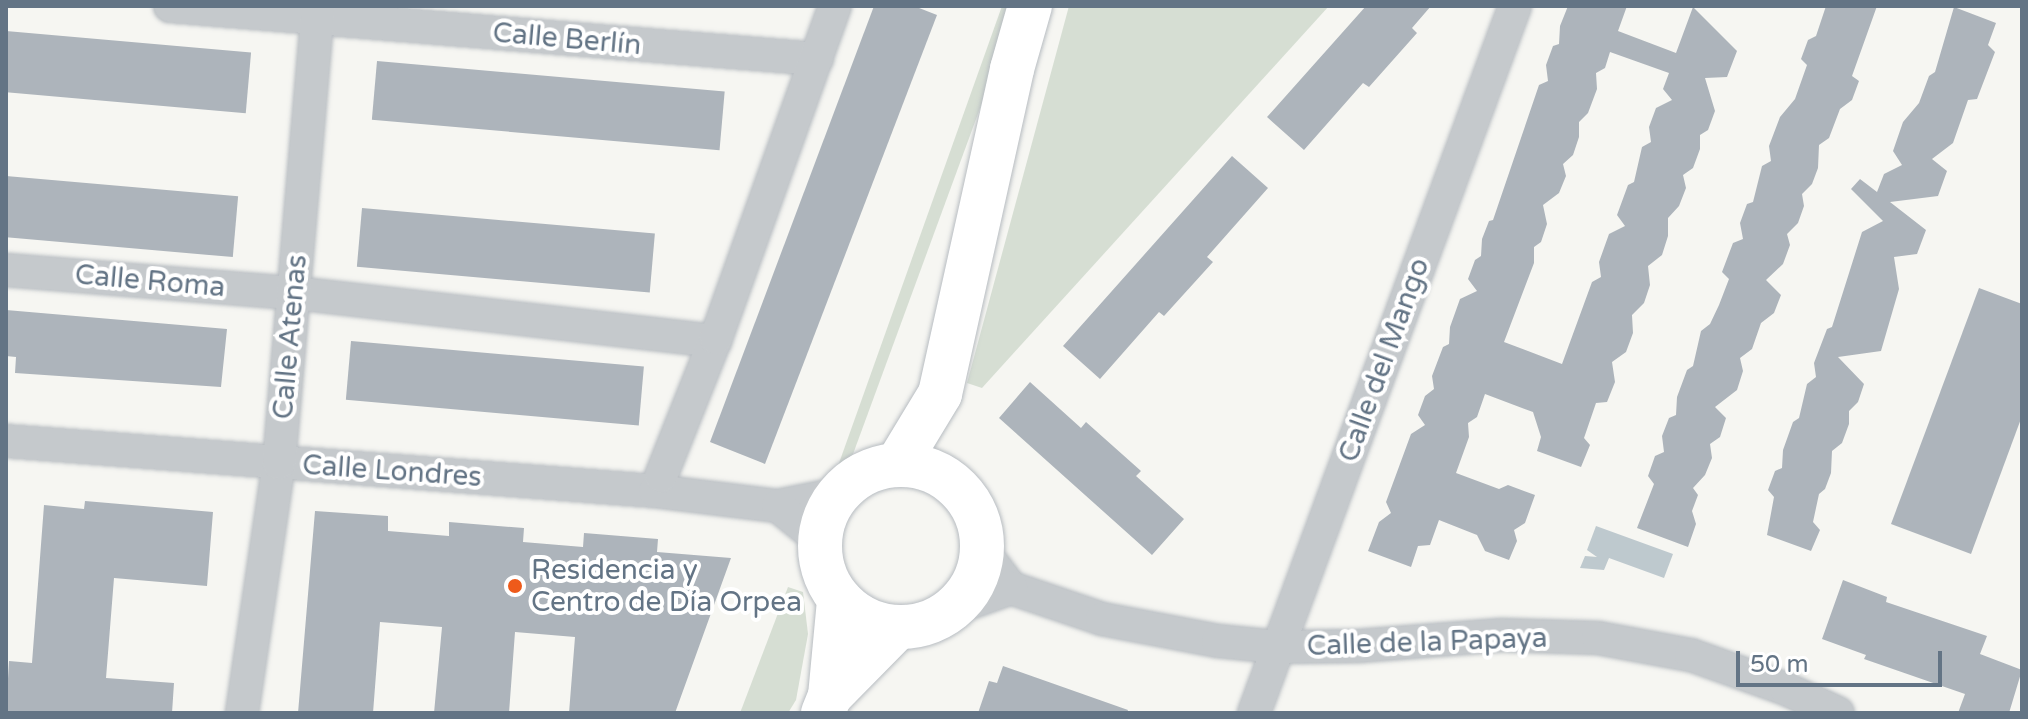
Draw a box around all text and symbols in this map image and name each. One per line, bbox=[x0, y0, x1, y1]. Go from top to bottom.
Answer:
street label: Calle Berlín bbox=[491, 16, 643, 62]
street label: Calle Atenas bbox=[266, 253, 314, 421]
street label: Calle del Mango bbox=[1332, 253, 1436, 467]
street label: Calle Roma bbox=[73, 258, 227, 304]
street label: Calle Londres bbox=[301, 448, 483, 494]
place label: Residencia y Centro de Día Orpea bbox=[531, 553, 802, 619]
marker: Residencia y Centro de Día Orpea bbox=[506, 577, 524, 595]
street label: Calle de la Papaya bbox=[1306, 621, 1548, 663]
scale bar bbox=[1740, 635, 1946, 685]
text: 50 m bbox=[1750, 650, 1808, 679]

